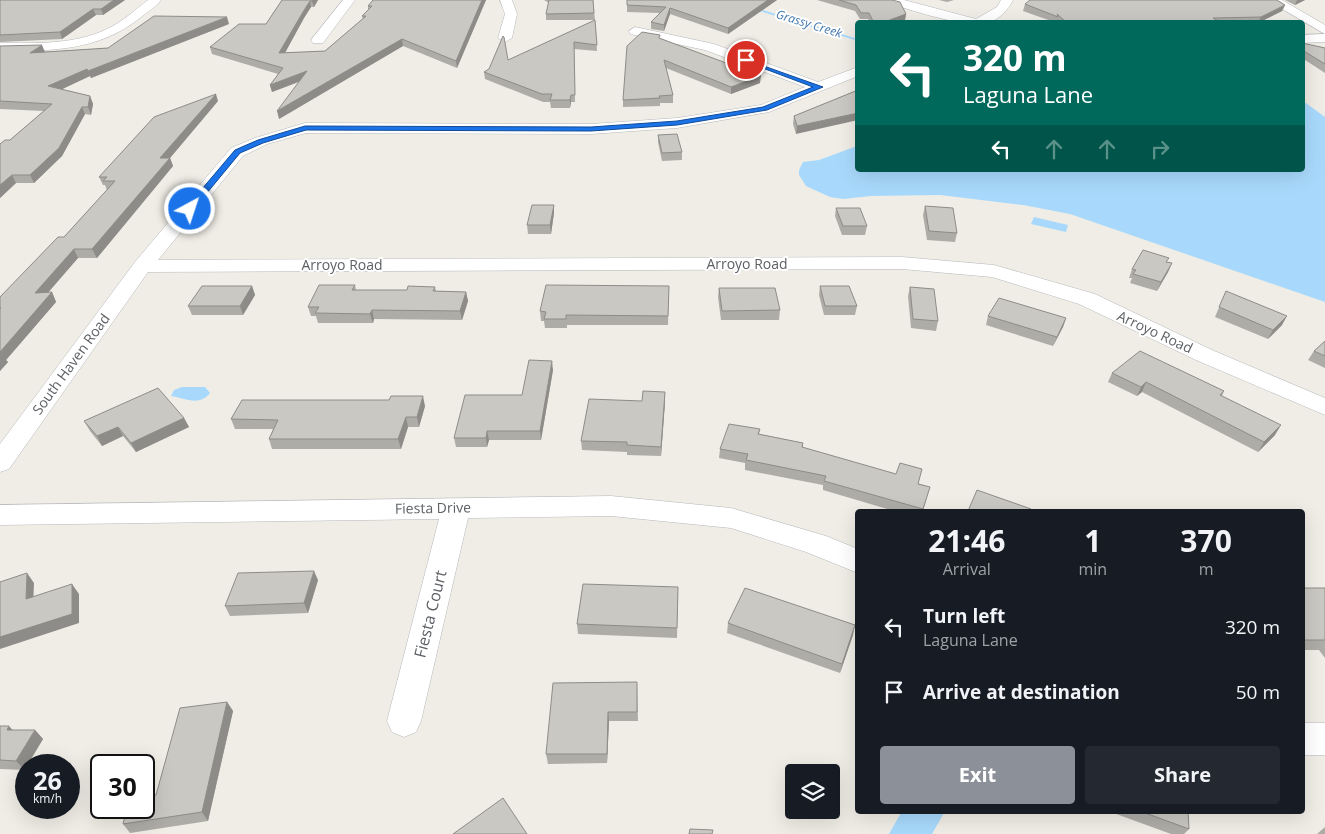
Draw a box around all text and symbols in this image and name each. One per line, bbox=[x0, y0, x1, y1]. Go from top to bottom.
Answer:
water label: Grassy Creek bbox=[774, 5, 845, 42]
text: 320 m bbox=[963, 34, 1067, 81]
pin bbox=[725, 39, 767, 81]
icon: left bbox=[880, 40, 945, 105]
icon: arrive bbox=[732, 46, 760, 74]
text: Laguna Lane bbox=[963, 79, 1093, 109]
icon: left bbox=[987, 135, 1015, 163]
icon: ahead bbox=[1040, 135, 1068, 163]
icon: ahead bbox=[1093, 135, 1121, 163]
icon: right bbox=[1146, 135, 1174, 163]
position arrow bbox=[163, 182, 215, 234]
street label: Arroyo Road bbox=[706, 254, 788, 273]
street label: Arroyo Road bbox=[301, 255, 383, 274]
street label: Arroyo Road bbox=[1114, 306, 1196, 357]
street label: South Haven Road bbox=[28, 309, 114, 418]
street label: Fiesta Drive bbox=[395, 497, 471, 518]
text: 21:46 bbox=[928, 520, 1005, 561]
text: 1 bbox=[1084, 520, 1101, 561]
text: 370 bbox=[1180, 520, 1232, 561]
text: Arrival bbox=[943, 558, 991, 580]
text: min bbox=[1079, 558, 1107, 580]
text: m bbox=[1199, 558, 1214, 580]
street label: Fiesta Court bbox=[409, 568, 452, 660]
text: Turn left bbox=[923, 603, 1005, 629]
icon: left bbox=[880, 613, 908, 641]
text: 320 m bbox=[1225, 614, 1280, 640]
text: Laguna Lane bbox=[923, 629, 1018, 651]
icon: arrive bbox=[880, 678, 908, 706]
text: Arrive at destination bbox=[923, 679, 1120, 705]
text: 50 m bbox=[1236, 679, 1280, 705]
button: Exit bbox=[880, 746, 1075, 804]
button: Share bbox=[1085, 746, 1280, 804]
speed limit sign: 30 bbox=[90, 754, 155, 819]
text: 26 bbox=[33, 763, 62, 797]
map controls bbox=[785, 764, 840, 819]
button: layers bbox=[785, 764, 840, 819]
text: km/h bbox=[33, 790, 62, 807]

